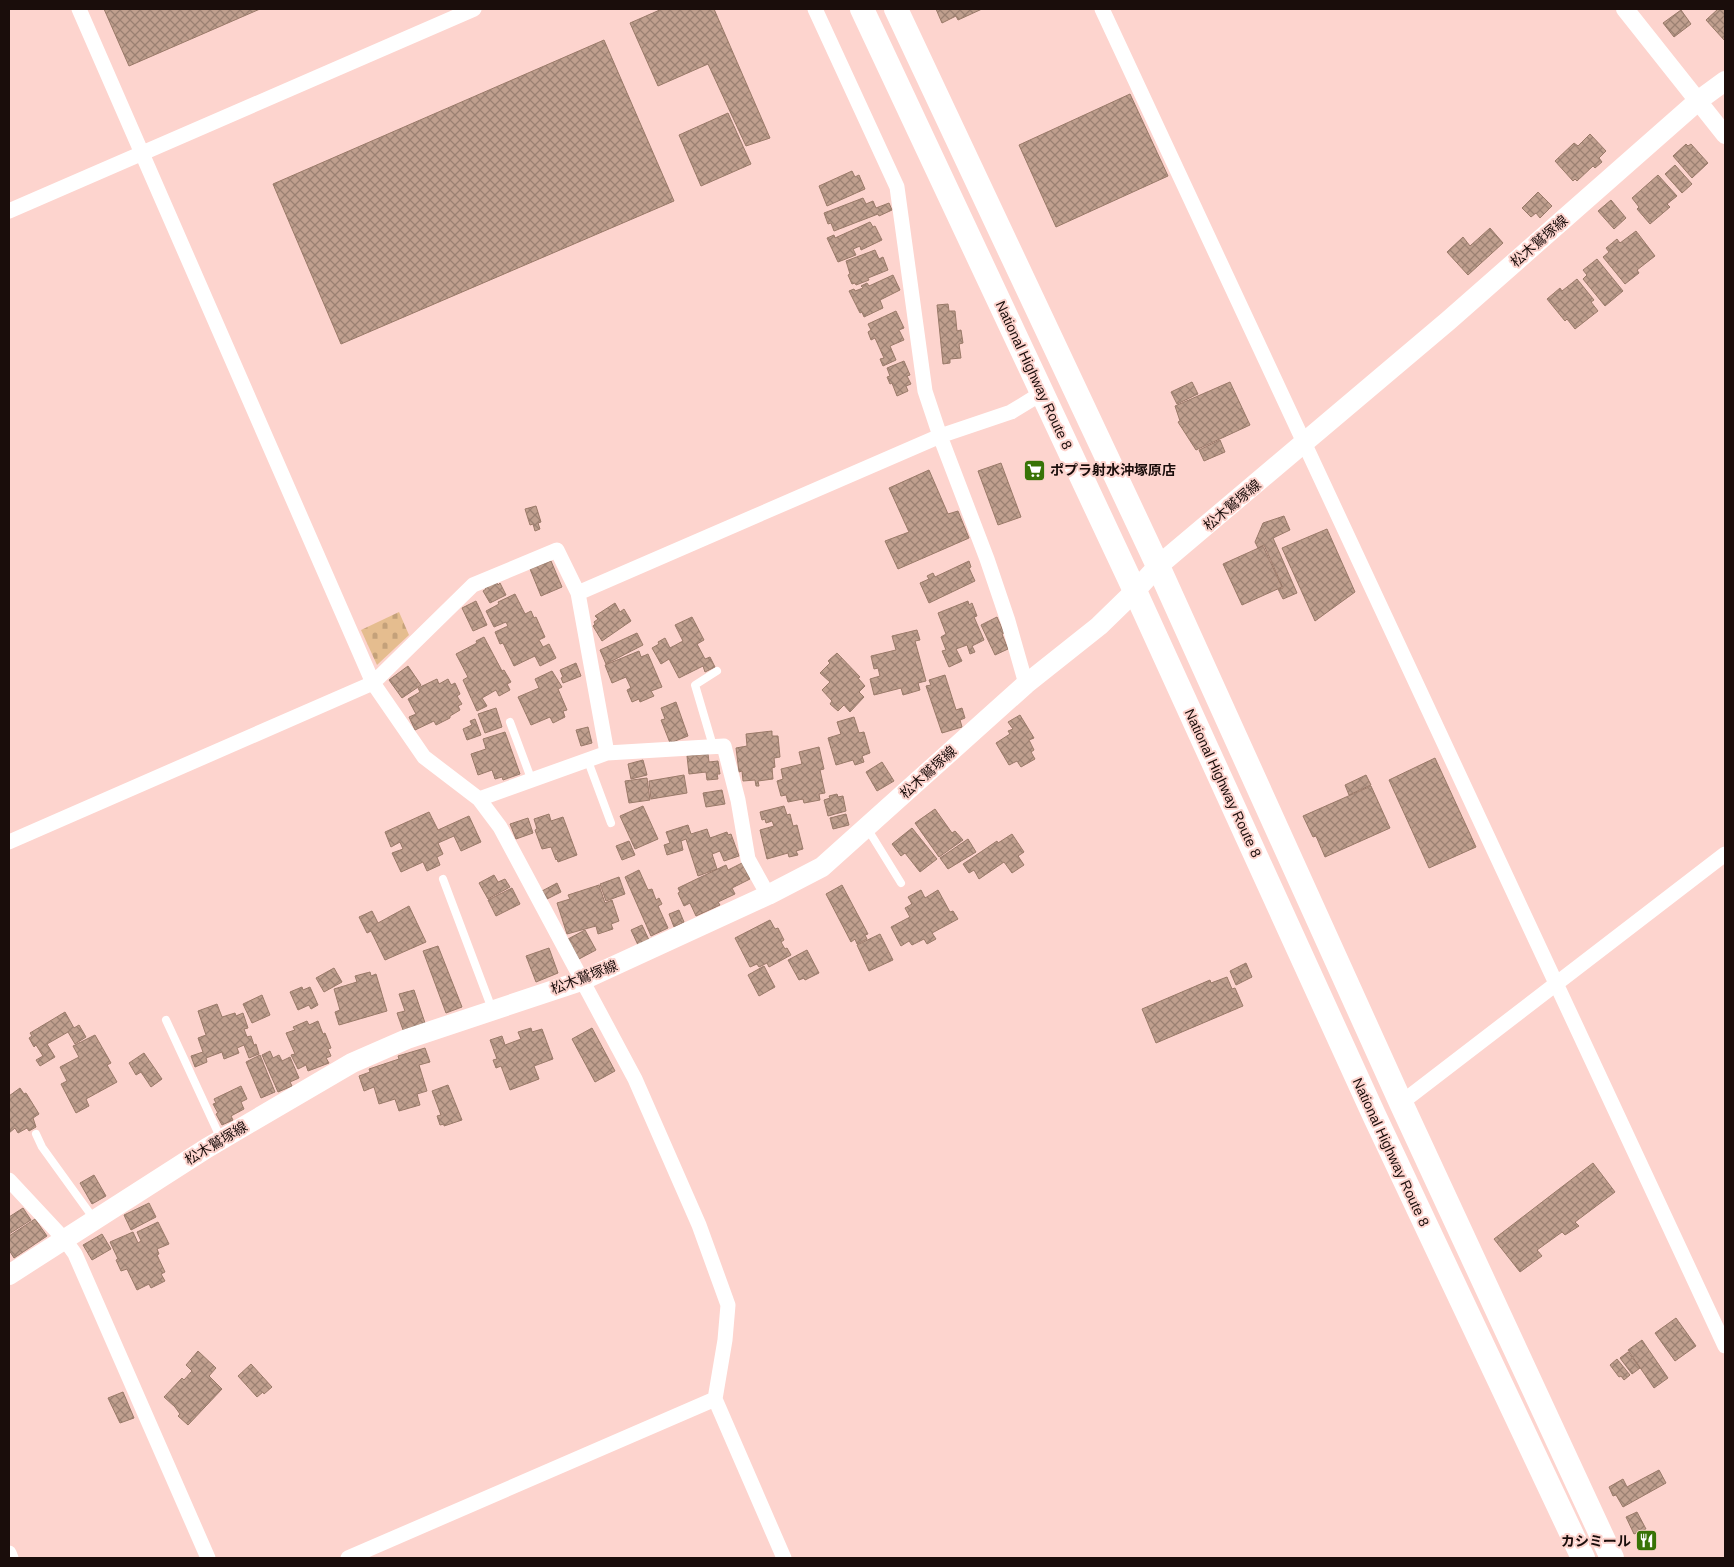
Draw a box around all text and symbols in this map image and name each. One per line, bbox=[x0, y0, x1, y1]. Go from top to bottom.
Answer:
street label: 松木鷲塚線 bbox=[1507, 212, 1571, 270]
street label: National Highway Route 8 bbox=[993, 298, 1076, 452]
supermarket icon: ポプラ射水沖塚原店 bbox=[1022, 458, 1046, 482]
place label: ポプラ射水沖塚原店 bbox=[1050, 462, 1176, 478]
street label: 松木鷲塚線 bbox=[1200, 476, 1264, 534]
street label: National Highway Route 8 bbox=[1182, 706, 1265, 860]
street label: 松木鷲塚線 bbox=[897, 743, 959, 801]
street label: 松木鷲塚線 bbox=[548, 957, 620, 997]
street label: National Highway Route 8 bbox=[1350, 1075, 1433, 1229]
street label: 松木鷲塚線 bbox=[182, 1118, 250, 1168]
restaurant icon: カシミール bbox=[1635, 1529, 1659, 1553]
place label: カシミール bbox=[1561, 1533, 1631, 1549]

